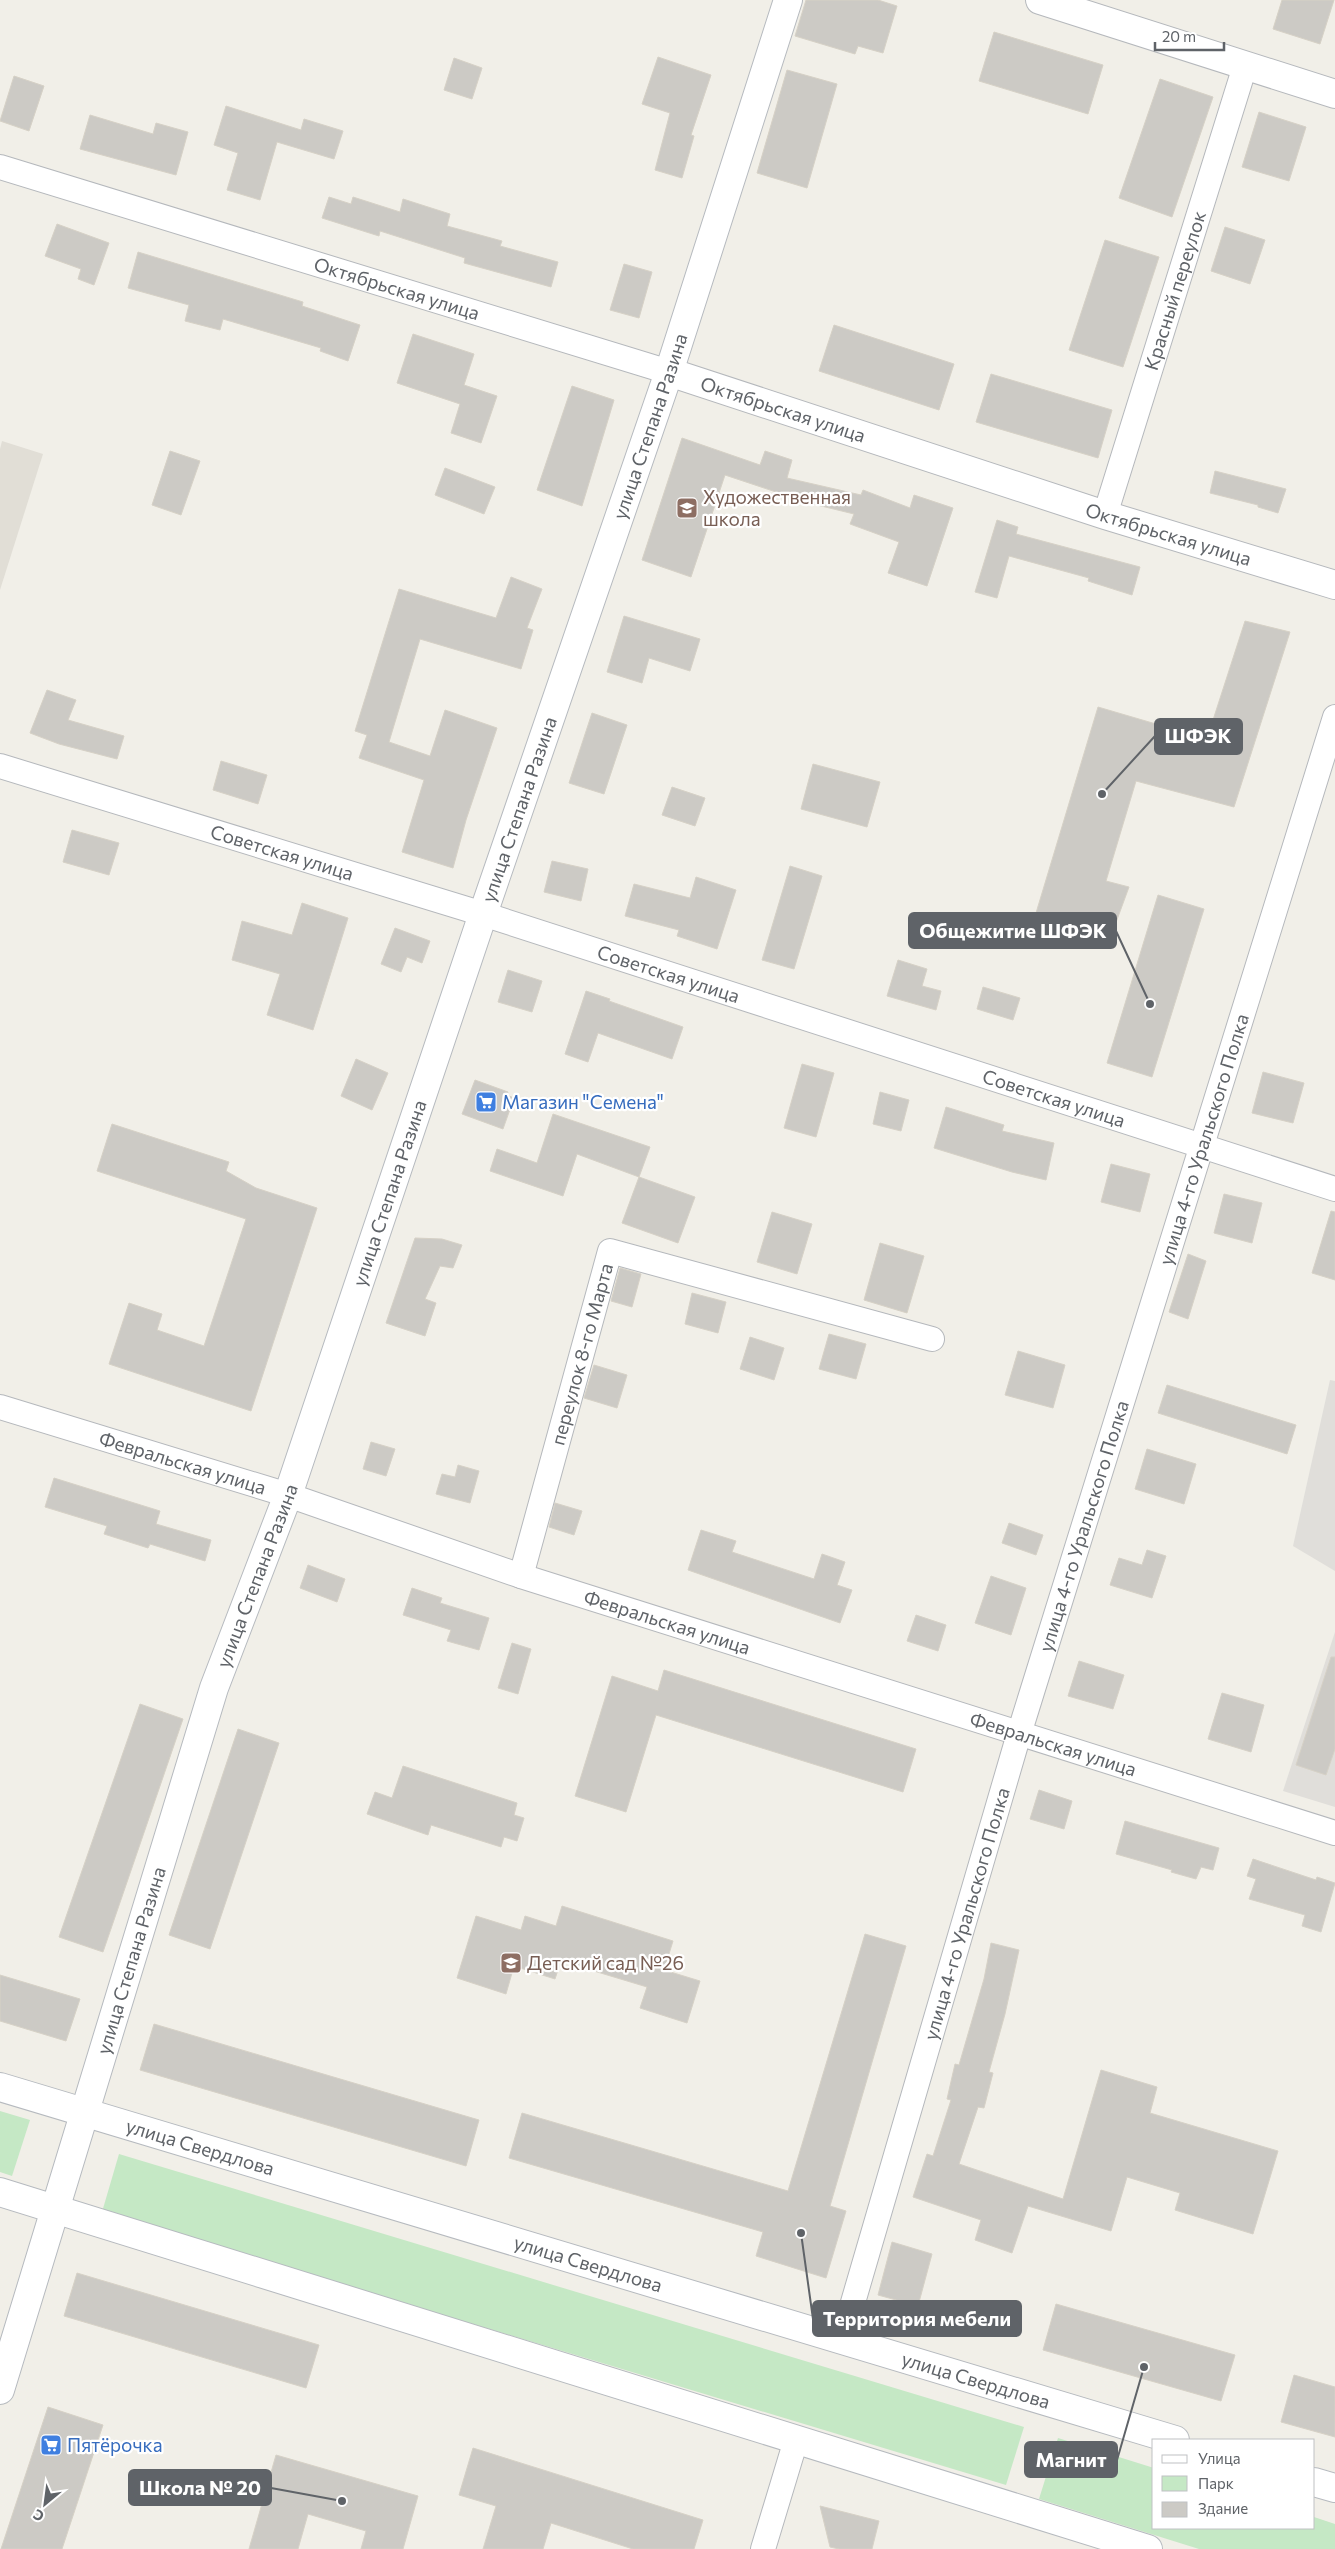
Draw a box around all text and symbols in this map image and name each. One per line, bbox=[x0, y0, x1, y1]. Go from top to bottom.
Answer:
scale bar bbox=[1155, 20, 1224, 52]
text: 20 m bbox=[1162, 27, 1196, 45]
street label: Красный переулок bbox=[1139, 208, 1210, 373]
street label: Октябрьская улица bbox=[311, 252, 483, 324]
street label: улица Степана Разина bbox=[607, 330, 692, 522]
street label: Октябрьская улица bbox=[698, 371, 869, 447]
place label: Художественная школа bbox=[703, 485, 851, 530]
school or university icon: Художественная школа bbox=[675, 496, 699, 520]
street label: Октябрьская улица bbox=[1083, 497, 1254, 570]
street label: улица Степана Разина bbox=[476, 713, 561, 905]
callout: ШФЭК bbox=[1155, 719, 1242, 754]
text: ШФЭК bbox=[1165, 723, 1231, 747]
street label: Советская улица bbox=[208, 819, 357, 885]
callout: Общежитие ШФЭК bbox=[909, 913, 1116, 948]
text: Общежитие ШФЭК bbox=[919, 918, 1107, 942]
street label: Советская улица bbox=[594, 940, 743, 1007]
street label: улица 4-го Уральского Полка bbox=[1153, 1011, 1253, 1268]
street label: Советская улица bbox=[980, 1064, 1128, 1132]
supermarket icon: Магазин "Семена" bbox=[474, 1090, 498, 1114]
place label: Магазин "Семена" bbox=[502, 1090, 664, 1113]
street label: улица Степана Разина bbox=[347, 1097, 431, 1289]
street label: переулок 8-го Марта bbox=[545, 1261, 617, 1448]
street label: улица 4-го Уральского Полка bbox=[1033, 1398, 1133, 1654]
street label: Февральская улица bbox=[97, 1426, 269, 1499]
street label: улица Степана Разина bbox=[211, 1481, 302, 1671]
street label: Февральская улица bbox=[581, 1585, 753, 1659]
street label: Февральская улица bbox=[967, 1707, 1139, 1781]
street label: улица 4-го Уральского Полка bbox=[918, 1785, 1014, 2043]
street label: улица Степана Разина bbox=[91, 1864, 170, 2057]
school or university icon: Детский сад №26 bbox=[499, 1951, 523, 1975]
place label: Детский сад №26 bbox=[527, 1951, 684, 1974]
street label: улица Свердлова bbox=[123, 2114, 277, 2180]
street label: улица Свердлова bbox=[511, 2230, 665, 2296]
callout: Территория мебели bbox=[813, 2301, 1021, 2336]
text: Территория мебели bbox=[823, 2306, 1011, 2330]
street label: улица Свердлова bbox=[899, 2347, 1053, 2413]
supermarket icon: Пятёрочка bbox=[39, 2433, 63, 2457]
place label: Пятёрочка bbox=[67, 2433, 163, 2456]
legend bbox=[1152, 2439, 1315, 2529]
callout: Магнит bbox=[1025, 2442, 1117, 2477]
text: Магнит bbox=[1035, 2447, 1107, 2471]
text: Улица bbox=[1198, 2449, 1240, 2467]
callout: Школа № 20 bbox=[129, 2470, 271, 2505]
text: Парк bbox=[1198, 2474, 1234, 2492]
text: Школа № 20 bbox=[139, 2475, 261, 2499]
north arrow bbox=[20, 2479, 70, 2529]
text: Здание bbox=[1198, 2499, 1248, 2517]
text: С bbox=[30, 2506, 47, 2526]

